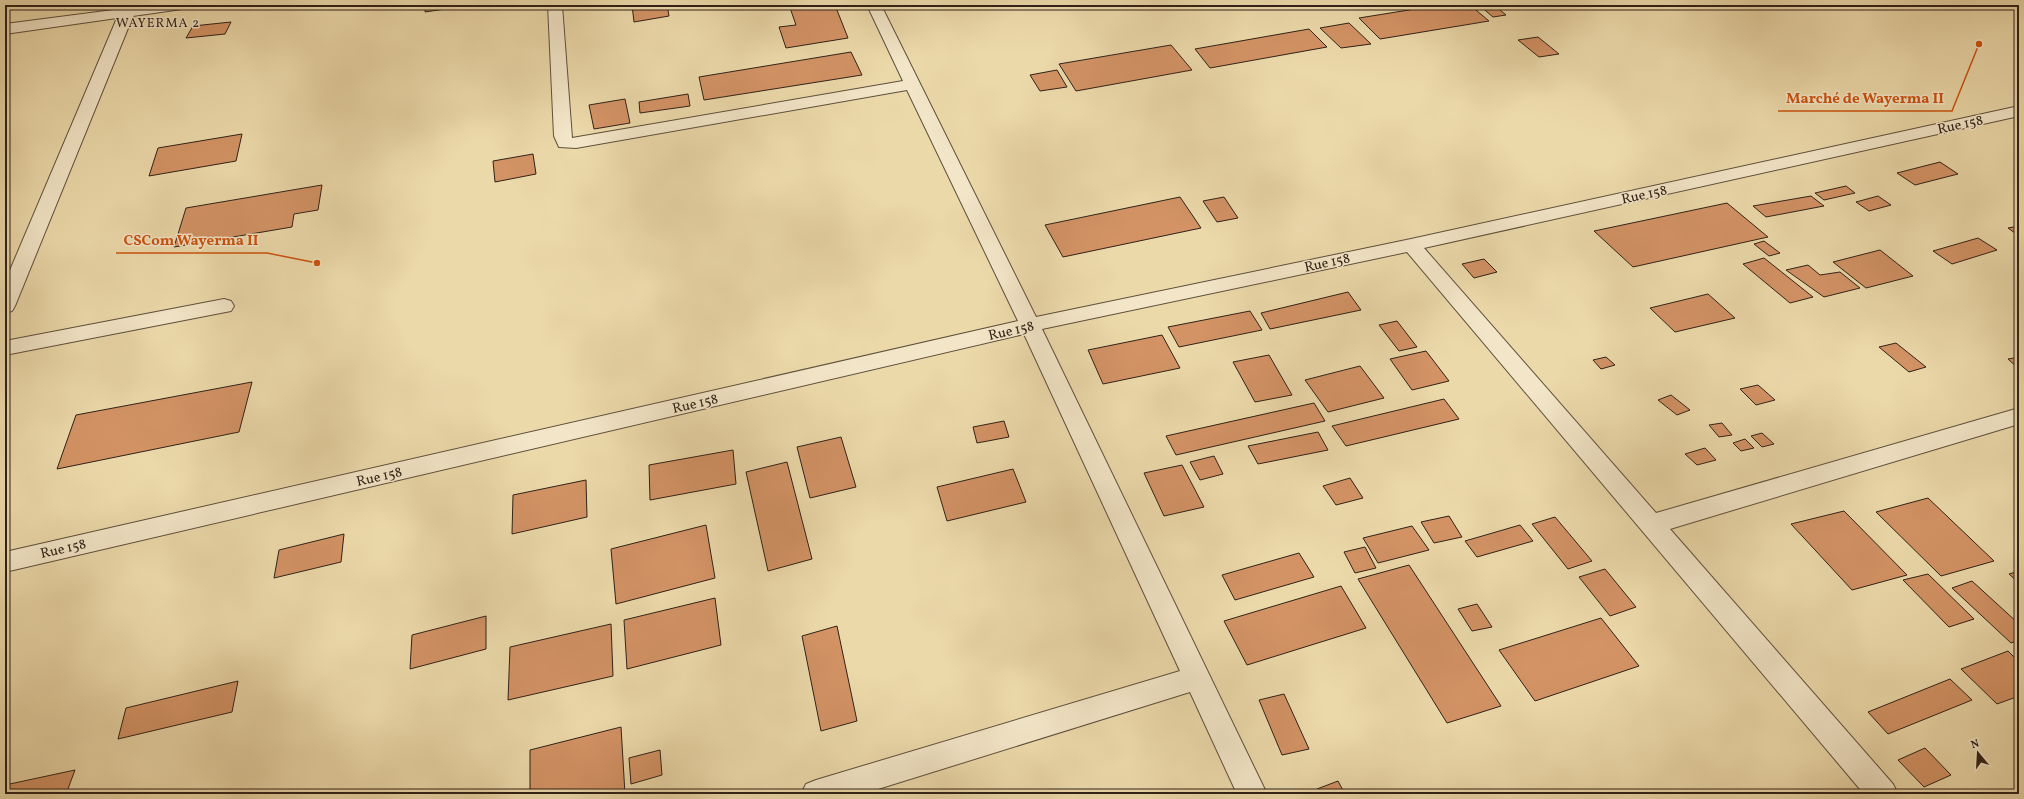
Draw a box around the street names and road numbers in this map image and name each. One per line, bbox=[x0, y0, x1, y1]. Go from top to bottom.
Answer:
street label: Rue 158 bbox=[1936, 111, 1985, 140]
street label: Rue 158 bbox=[1620, 181, 1669, 210]
street label: Rue 158 bbox=[1303, 249, 1352, 278]
street label: Rue 158 bbox=[987, 317, 1036, 346]
street label: Rue 158 bbox=[671, 390, 720, 419]
street label: Rue 158 bbox=[355, 463, 404, 492]
street label: Rue 158 bbox=[39, 535, 88, 564]

